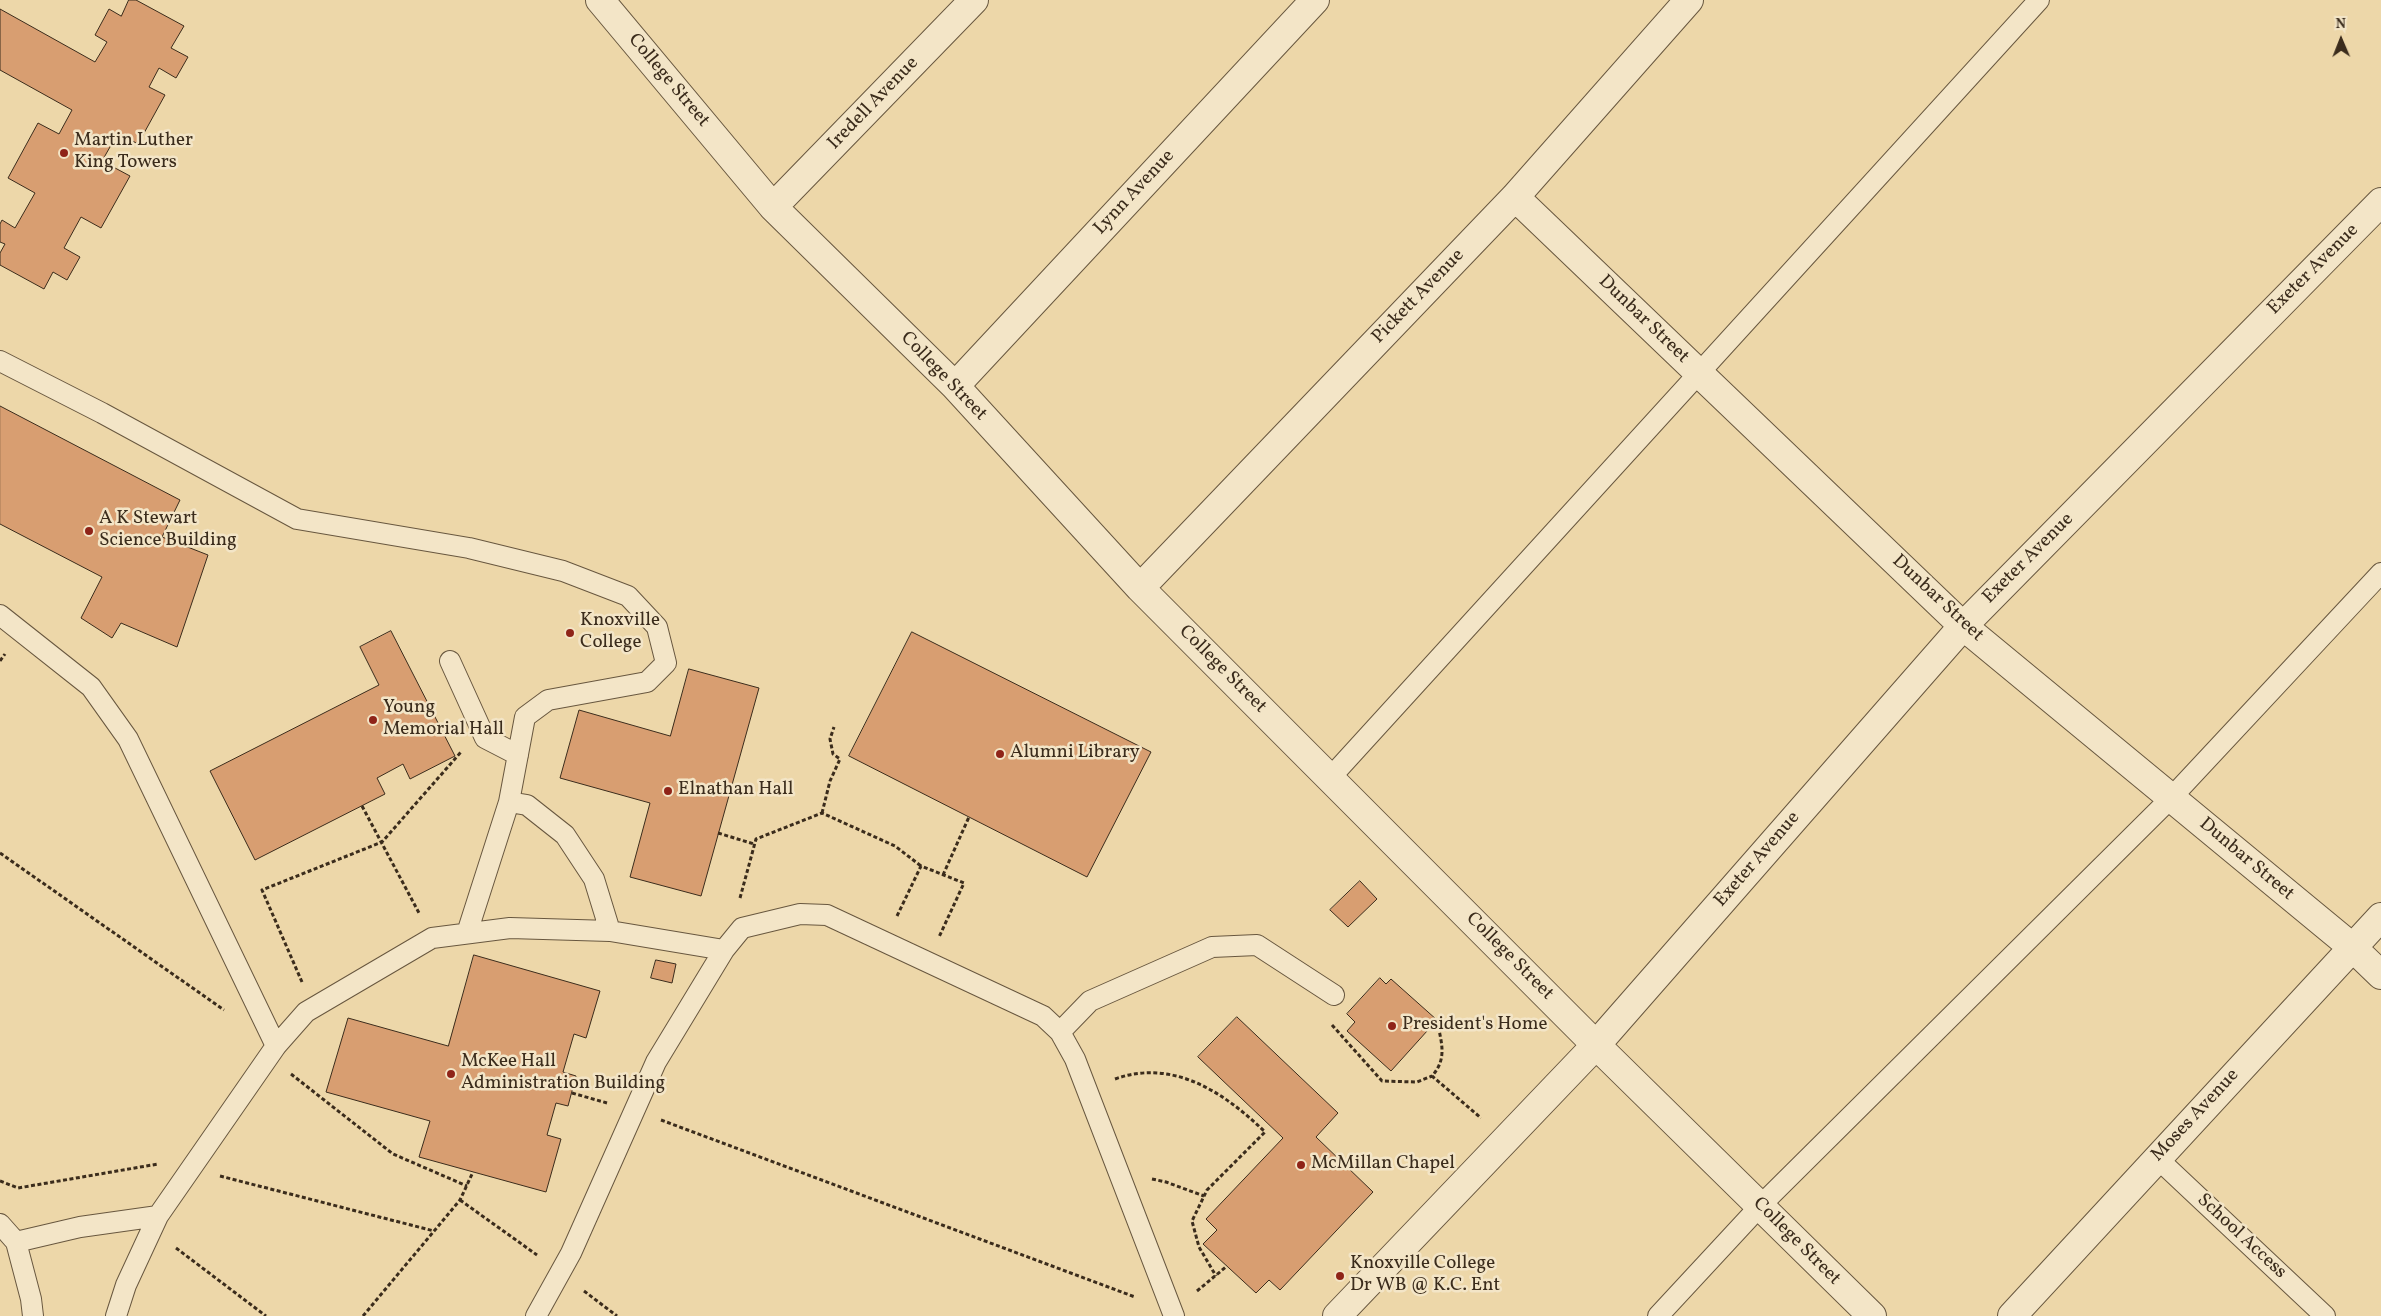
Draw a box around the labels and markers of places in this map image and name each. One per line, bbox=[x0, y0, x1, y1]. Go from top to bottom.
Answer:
place label: Martin Luther King Towers bbox=[74, 131, 193, 175]
marker: Martin Luther King Towers bbox=[58, 147, 70, 159]
place label: A K Stewart Science Building bbox=[99, 509, 237, 553]
marker: A K Stewart Science Building bbox=[83, 525, 95, 537]
place label: Knoxville College bbox=[580, 611, 660, 655]
marker: Knoxville College bbox=[564, 627, 576, 639]
place label: Young Memorial Hall bbox=[383, 698, 504, 742]
marker: Young Memorial Hall bbox=[367, 714, 379, 726]
place label: Alumni Library bbox=[1010, 743, 1140, 765]
marker: Alumni Library bbox=[994, 748, 1006, 760]
place label: Elnathan Hall bbox=[678, 780, 793, 802]
marker: Elnathan Hall bbox=[662, 785, 674, 797]
place label: President's Home bbox=[1402, 1015, 1548, 1037]
marker: President's Home bbox=[1386, 1020, 1398, 1032]
place label: McKee Hall Administration Building bbox=[461, 1052, 665, 1096]
marker: McKee Hall Administration Building bbox=[445, 1068, 457, 1080]
place label: McMillan Chapel bbox=[1311, 1154, 1455, 1176]
marker: McMillan Chapel bbox=[1295, 1159, 1307, 1171]
place label: Knoxville College Dr WB @ K.C. Ent bbox=[1350, 1254, 1500, 1298]
marker: Knoxville College Dr WB @ K.C. Ent bbox=[1334, 1270, 1346, 1282]

